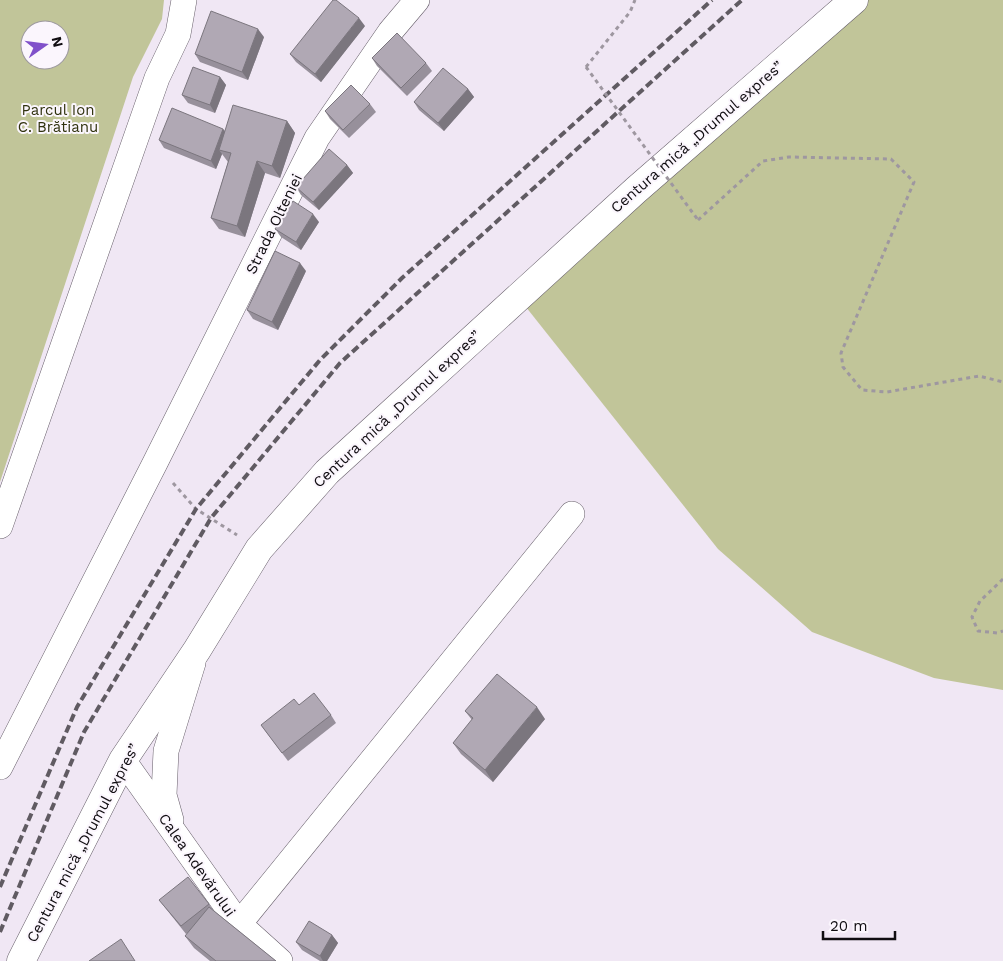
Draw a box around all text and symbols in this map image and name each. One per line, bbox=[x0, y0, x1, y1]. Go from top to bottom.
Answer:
north arrow bbox=[20, 20, 70, 70]
text: N bbox=[49, 35, 67, 49]
street label: Centura mică „Drumul expres” bbox=[607, 57, 787, 217]
park label: Parcul Ion C. Brătianu bbox=[18, 101, 98, 136]
street label: Strada Olteniei bbox=[242, 171, 306, 277]
street label: Centura mică „Drumul expres” bbox=[309, 327, 485, 491]
street label: Centura mică „Drumul expres” bbox=[23, 740, 143, 946]
street label: Calea Adevărului bbox=[155, 810, 239, 920]
scale bar bbox=[823, 908, 896, 940]
text: 20 m bbox=[830, 917, 868, 935]

